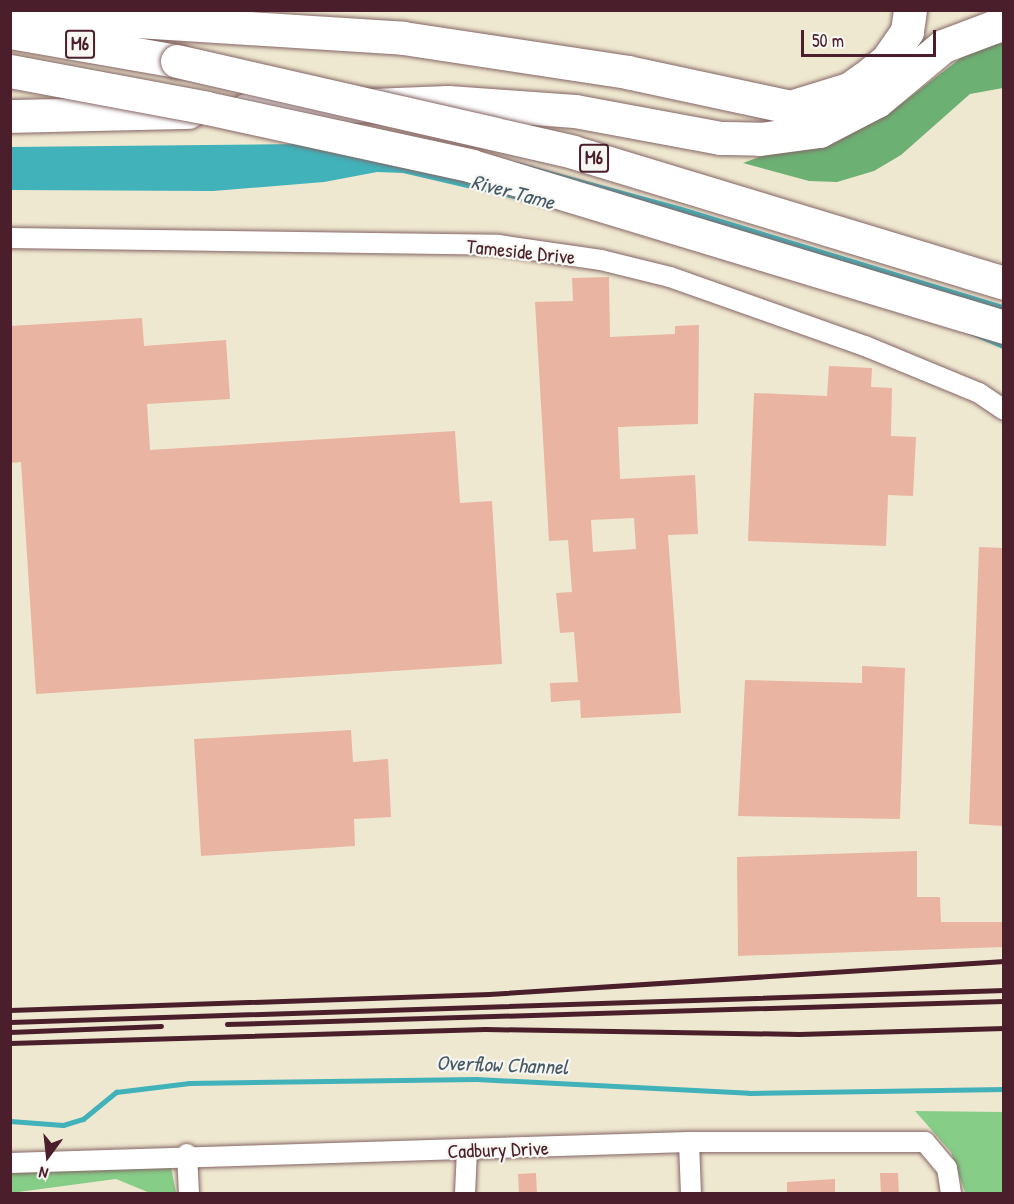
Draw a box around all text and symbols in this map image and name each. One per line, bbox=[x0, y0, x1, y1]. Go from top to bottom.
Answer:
scale bar bbox=[804, 18, 939, 56]
text: 50 m bbox=[812, 28, 844, 53]
road number: M6 bbox=[65, 29, 95, 59]
road number: M6 bbox=[579, 143, 609, 173]
water label: River Tame bbox=[469, 169, 557, 215]
street label: Tameside Drive bbox=[466, 233, 576, 269]
water label: Overflow Channel bbox=[436, 1050, 568, 1080]
north arrow bbox=[18, 1126, 78, 1186]
street label: Cadbury Drive bbox=[447, 1135, 549, 1163]
text: N bbox=[36, 1162, 50, 1185]

